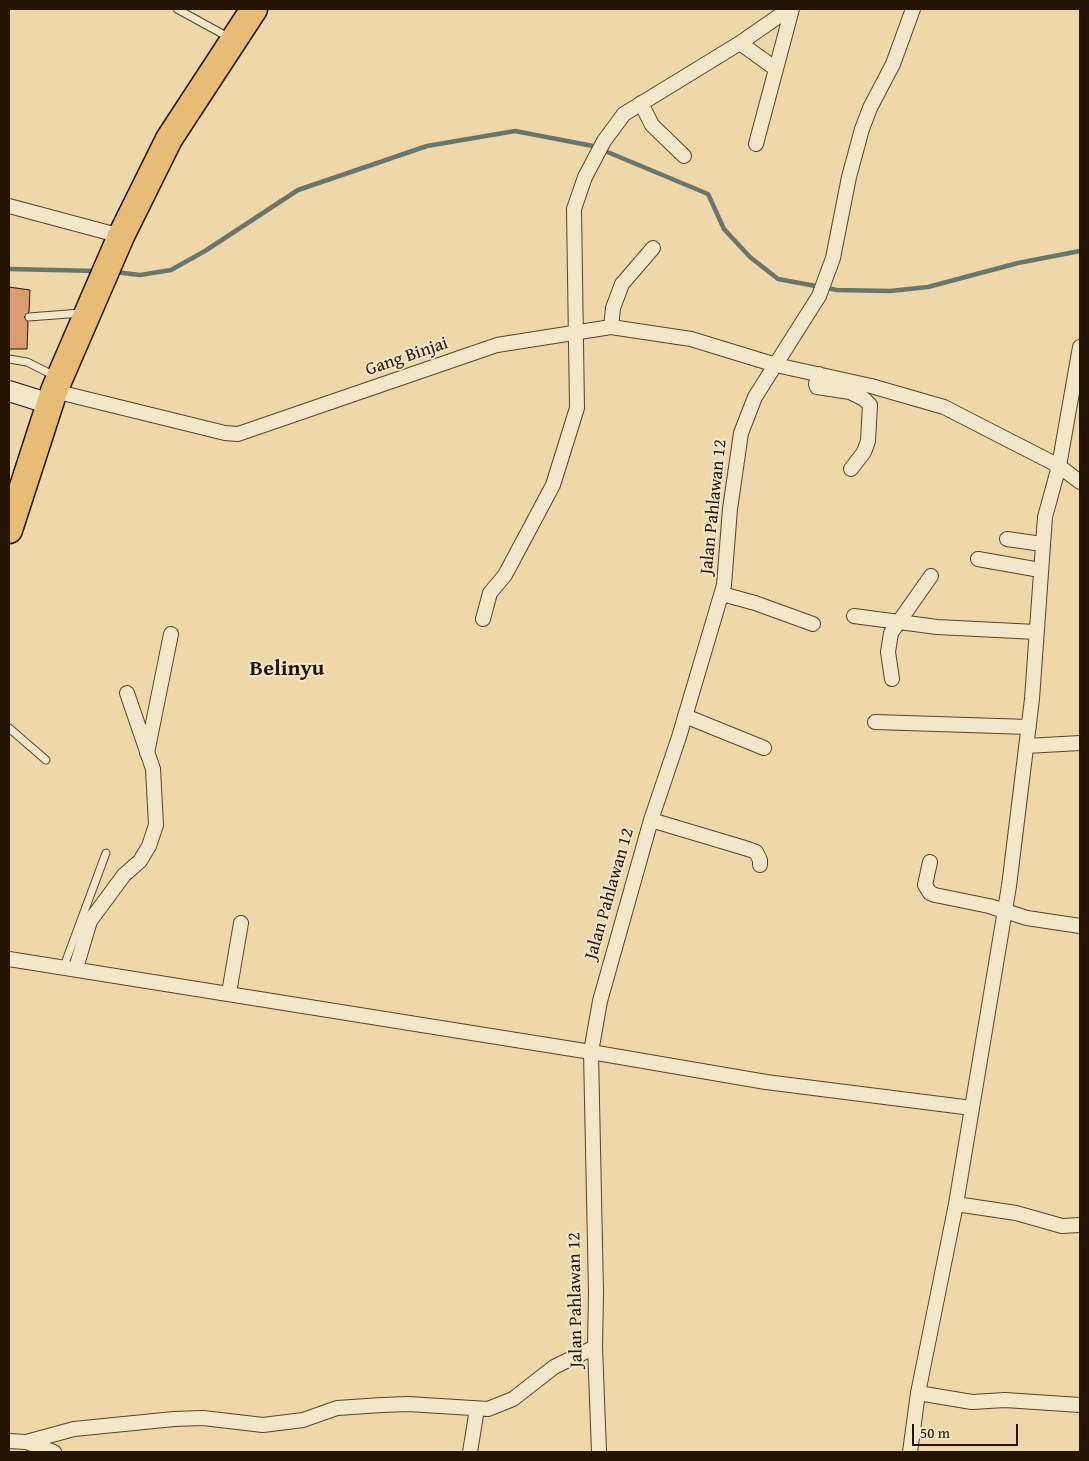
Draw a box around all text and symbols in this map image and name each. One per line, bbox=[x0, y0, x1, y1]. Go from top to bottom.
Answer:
street label: Gang Binjai bbox=[363, 333, 451, 381]
street label: Jalan Pahlawan 12 bbox=[696, 438, 732, 576]
district label: Belinyu bbox=[250, 656, 324, 682]
street label: Jalan Pahlawan 12 bbox=[581, 826, 639, 962]
street label: Jalan Pahlawan 12 bbox=[564, 1232, 588, 1368]
scale bar bbox=[914, 1414, 1020, 1446]
text: 50 m bbox=[920, 1422, 950, 1443]

